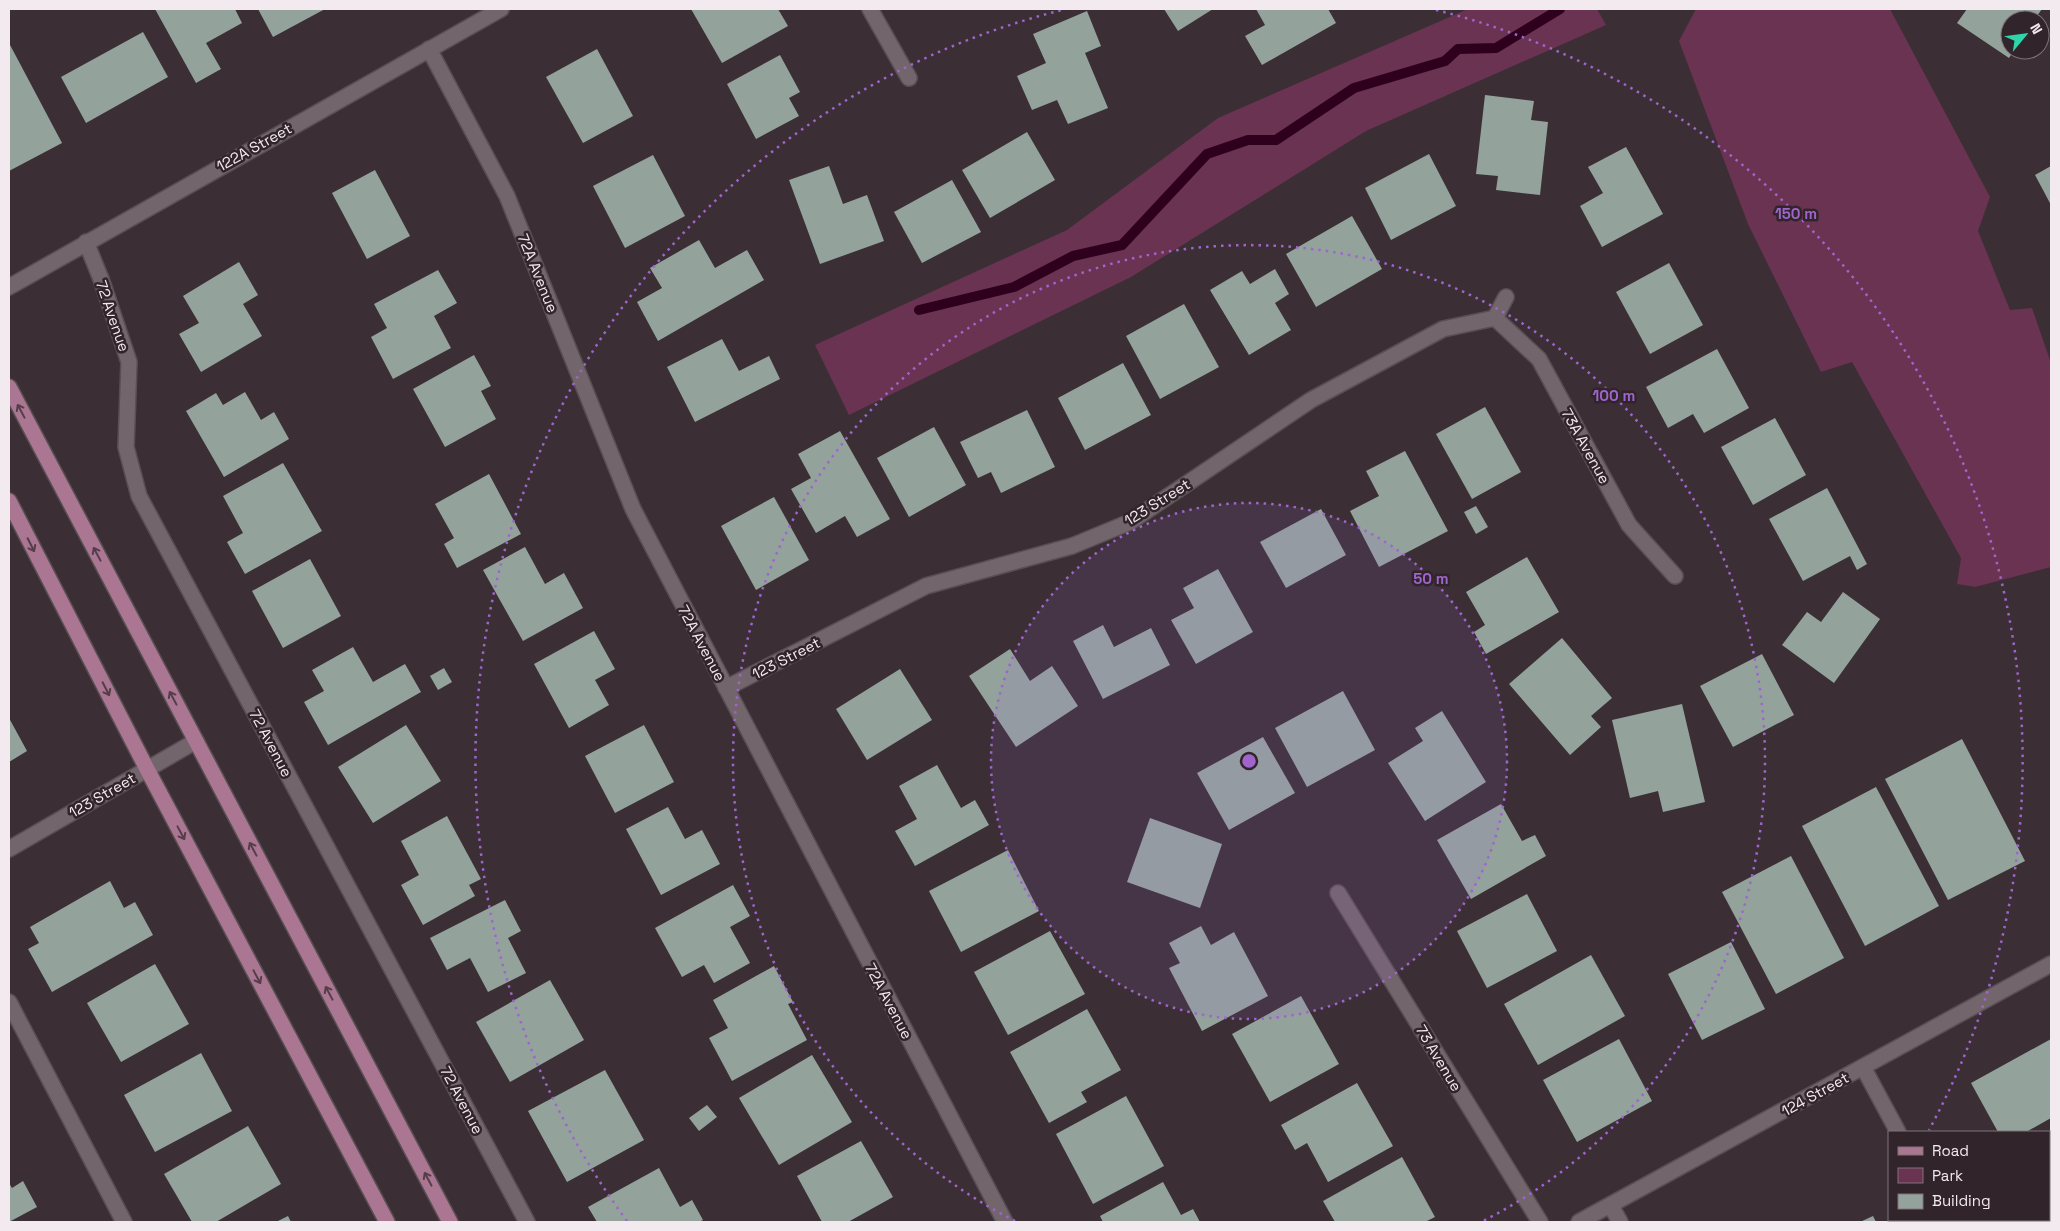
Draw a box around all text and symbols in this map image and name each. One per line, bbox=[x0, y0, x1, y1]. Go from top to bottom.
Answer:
north arrow bbox=[2000, 10, 2050, 60]
text: N bbox=[2026, 20, 2047, 37]
street label: 122A Street bbox=[213, 118, 295, 176]
text: 150 m bbox=[1775, 204, 1817, 223]
street label: 72A Avenue bbox=[514, 231, 562, 315]
street label: 72 Avenue bbox=[92, 278, 134, 354]
text: 100 m bbox=[1593, 386, 1635, 405]
one-way arrow bbox=[16, 403, 26, 418]
street label: 73A Avenue bbox=[1557, 405, 1615, 487]
street label: 123 Street bbox=[1121, 474, 1194, 530]
one-way arrow bbox=[26, 537, 36, 552]
one-way arrow bbox=[92, 547, 101, 562]
text: 50 m bbox=[1413, 569, 1449, 588]
street label: 72A Avenue bbox=[674, 602, 730, 684]
street label: 123 Street bbox=[749, 633, 823, 683]
one-way arrow bbox=[102, 681, 111, 696]
one-way arrow bbox=[168, 691, 178, 706]
street label: 72 Avenue bbox=[245, 706, 297, 780]
centre of rings bbox=[1240, 752, 1258, 770]
street label: 123 Street bbox=[65, 768, 139, 822]
one-way arrow bbox=[177, 825, 186, 840]
one-way arrow bbox=[248, 841, 258, 856]
street label: 72A Avenue bbox=[861, 960, 917, 1042]
one-way arrow bbox=[252, 969, 262, 984]
one-way arrow bbox=[324, 985, 334, 1000]
street label: 73 Avenue bbox=[1412, 1021, 1466, 1095]
street label: 72 Avenue bbox=[436, 1063, 488, 1137]
street label: 124 Street bbox=[1778, 1068, 1852, 1120]
legend bbox=[1888, 1131, 2050, 1221]
text: Road bbox=[1932, 1141, 1969, 1160]
text: Park bbox=[1932, 1166, 1963, 1185]
one-way arrow bbox=[423, 1172, 432, 1187]
text: Building bbox=[1932, 1191, 1991, 1210]

